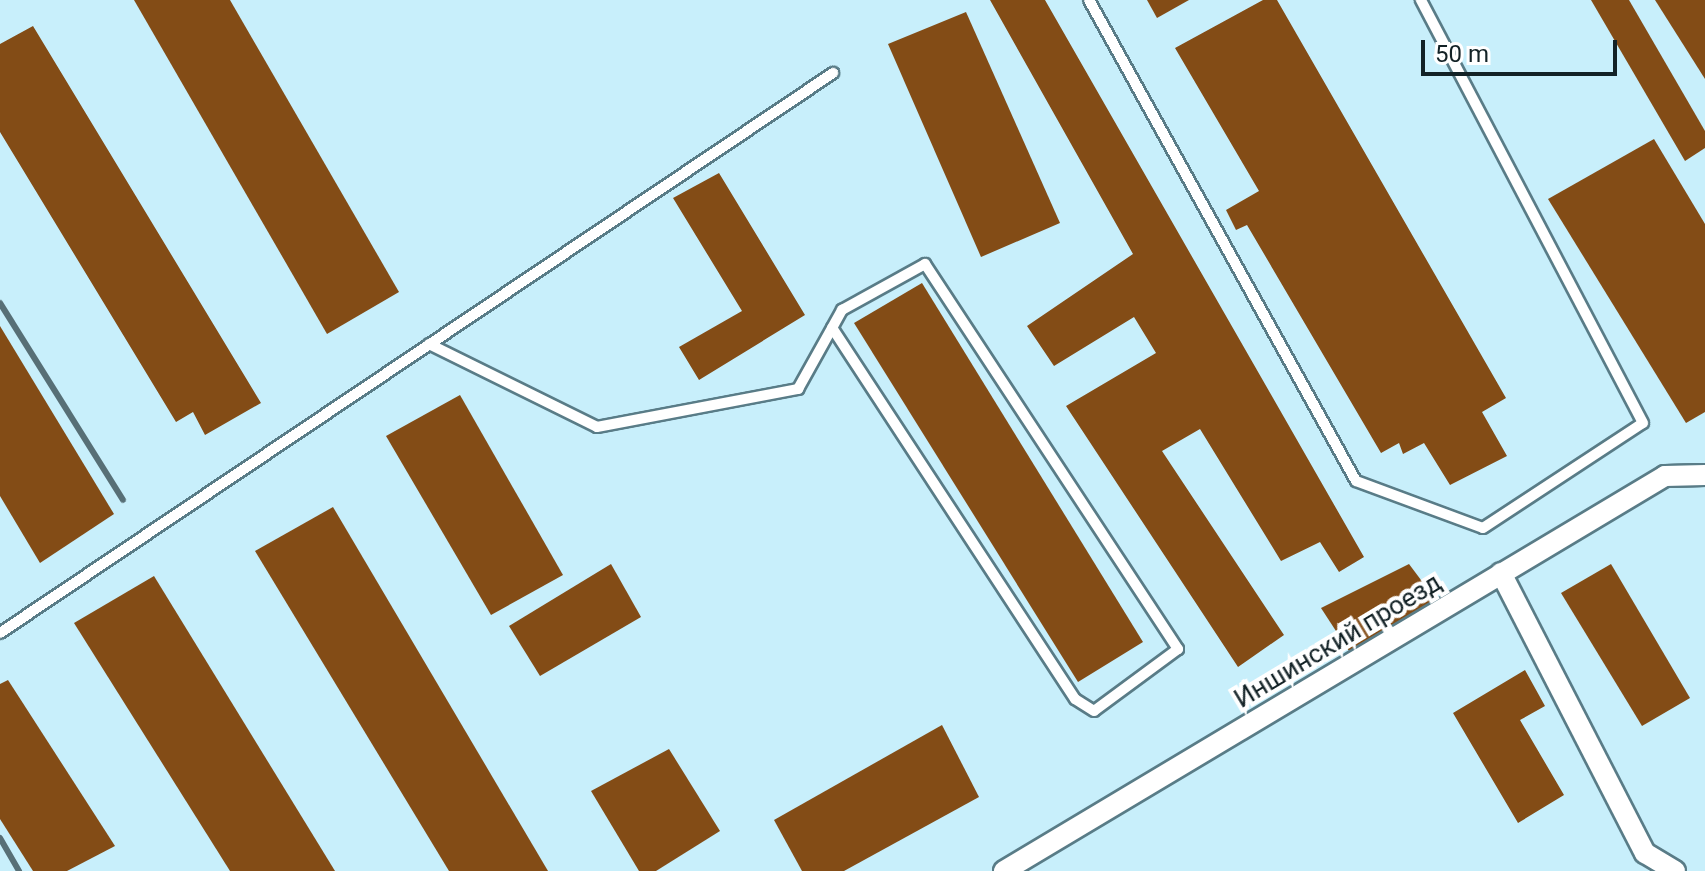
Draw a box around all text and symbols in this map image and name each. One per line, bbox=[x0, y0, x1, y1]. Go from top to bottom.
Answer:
scale bar bbox=[1425, 24, 1621, 74]
text: 50 m bbox=[1435, 40, 1489, 68]
street label: Иншинский проезд bbox=[1229, 567, 1447, 715]

